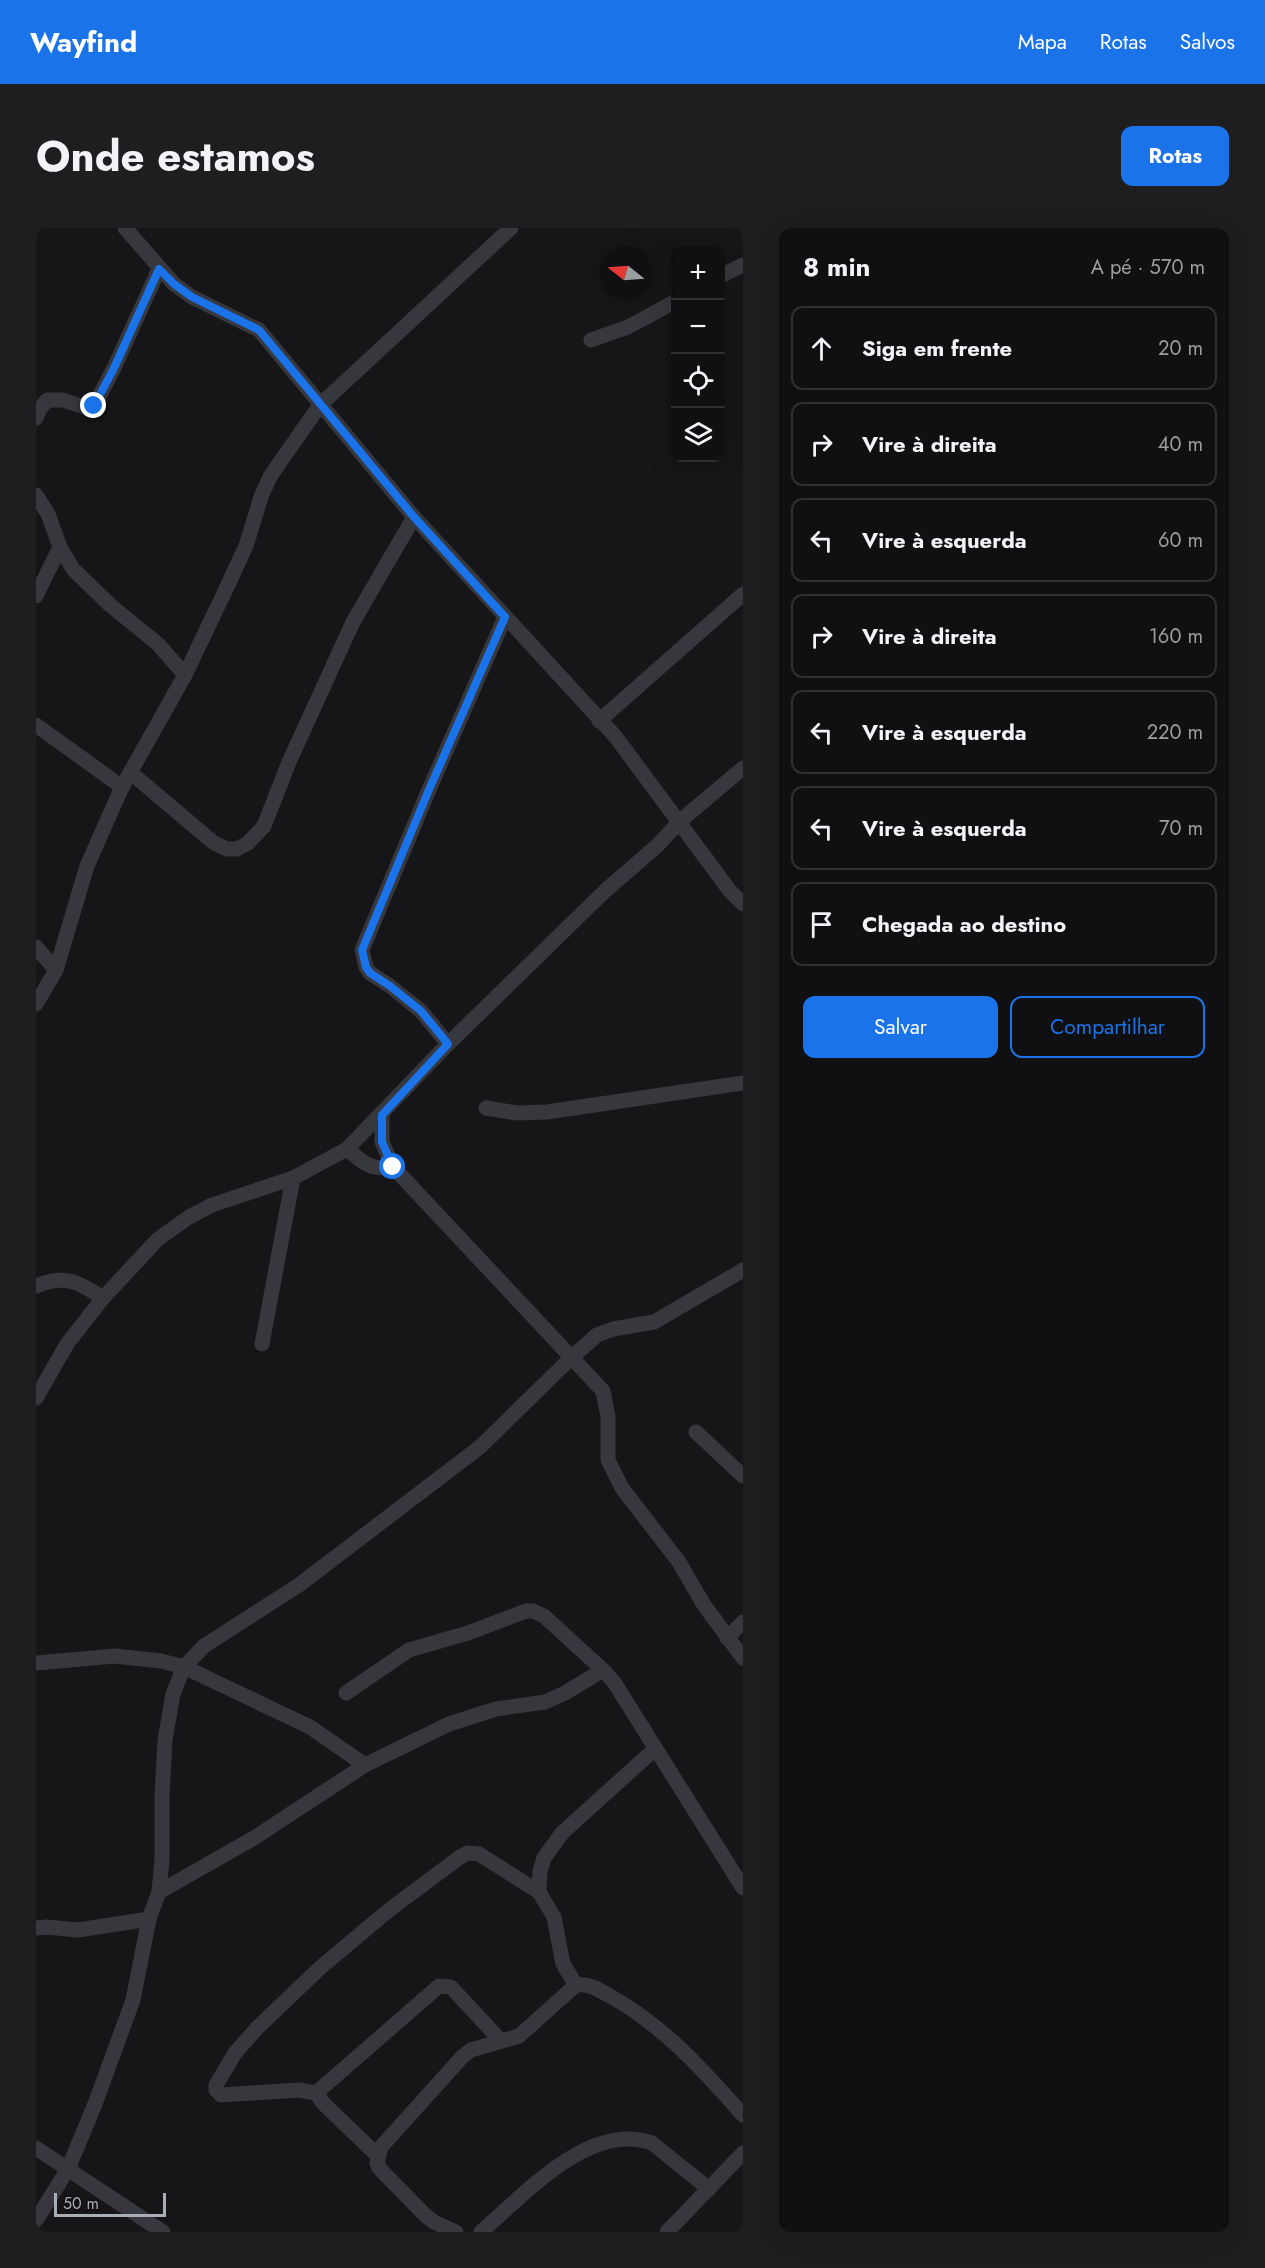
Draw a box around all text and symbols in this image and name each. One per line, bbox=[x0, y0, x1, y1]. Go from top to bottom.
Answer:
text: Wayfind bbox=[30, 22, 137, 63]
text: Mapa bbox=[1018, 27, 1067, 57]
text: Rotas bbox=[1100, 27, 1147, 57]
text: Salvos bbox=[1180, 27, 1235, 57]
text: Onde estamos bbox=[36, 126, 315, 187]
button: Rotas bbox=[1121, 126, 1229, 186]
north arrow bbox=[599, 246, 653, 300]
map controls bbox=[671, 246, 725, 462]
button: + bbox=[671, 246, 725, 300]
text: 8 min bbox=[803, 248, 871, 286]
text: A pé · 570 m bbox=[1091, 253, 1205, 282]
button: − bbox=[671, 300, 725, 354]
icon: ahead bbox=[805, 332, 838, 365]
text: Siga em frente bbox=[862, 332, 1012, 364]
text: 20 m bbox=[1158, 334, 1203, 363]
button: locate bbox=[671, 354, 725, 408]
route end bbox=[80, 392, 106, 418]
button: layers bbox=[671, 408, 725, 462]
icon: right bbox=[805, 428, 838, 461]
text: Vire à direita bbox=[862, 428, 997, 460]
text: 40 m bbox=[1158, 430, 1203, 459]
icon: left bbox=[805, 524, 838, 557]
text: Vire à esquerda bbox=[862, 524, 1027, 556]
text: 60 m bbox=[1158, 526, 1203, 555]
icon: right bbox=[805, 620, 838, 653]
text: Vire à direita bbox=[862, 620, 997, 652]
text: 160 m bbox=[1149, 622, 1203, 651]
icon: left bbox=[805, 716, 838, 749]
text: Vire à esquerda bbox=[862, 716, 1027, 748]
text: 220 m bbox=[1147, 718, 1203, 747]
icon: left bbox=[805, 812, 838, 845]
text: Vire à esquerda bbox=[862, 812, 1027, 844]
text: 70 m bbox=[1159, 814, 1203, 843]
icon: arrive bbox=[805, 908, 838, 941]
text: Chegada ao destino bbox=[862, 908, 1066, 940]
button: Salvar bbox=[803, 996, 998, 1058]
button: Compartilhar bbox=[1010, 996, 1205, 1058]
route start bbox=[379, 1153, 405, 1179]
scale bar bbox=[54, 2190, 166, 2218]
text: 50 m bbox=[63, 2192, 99, 2215]

